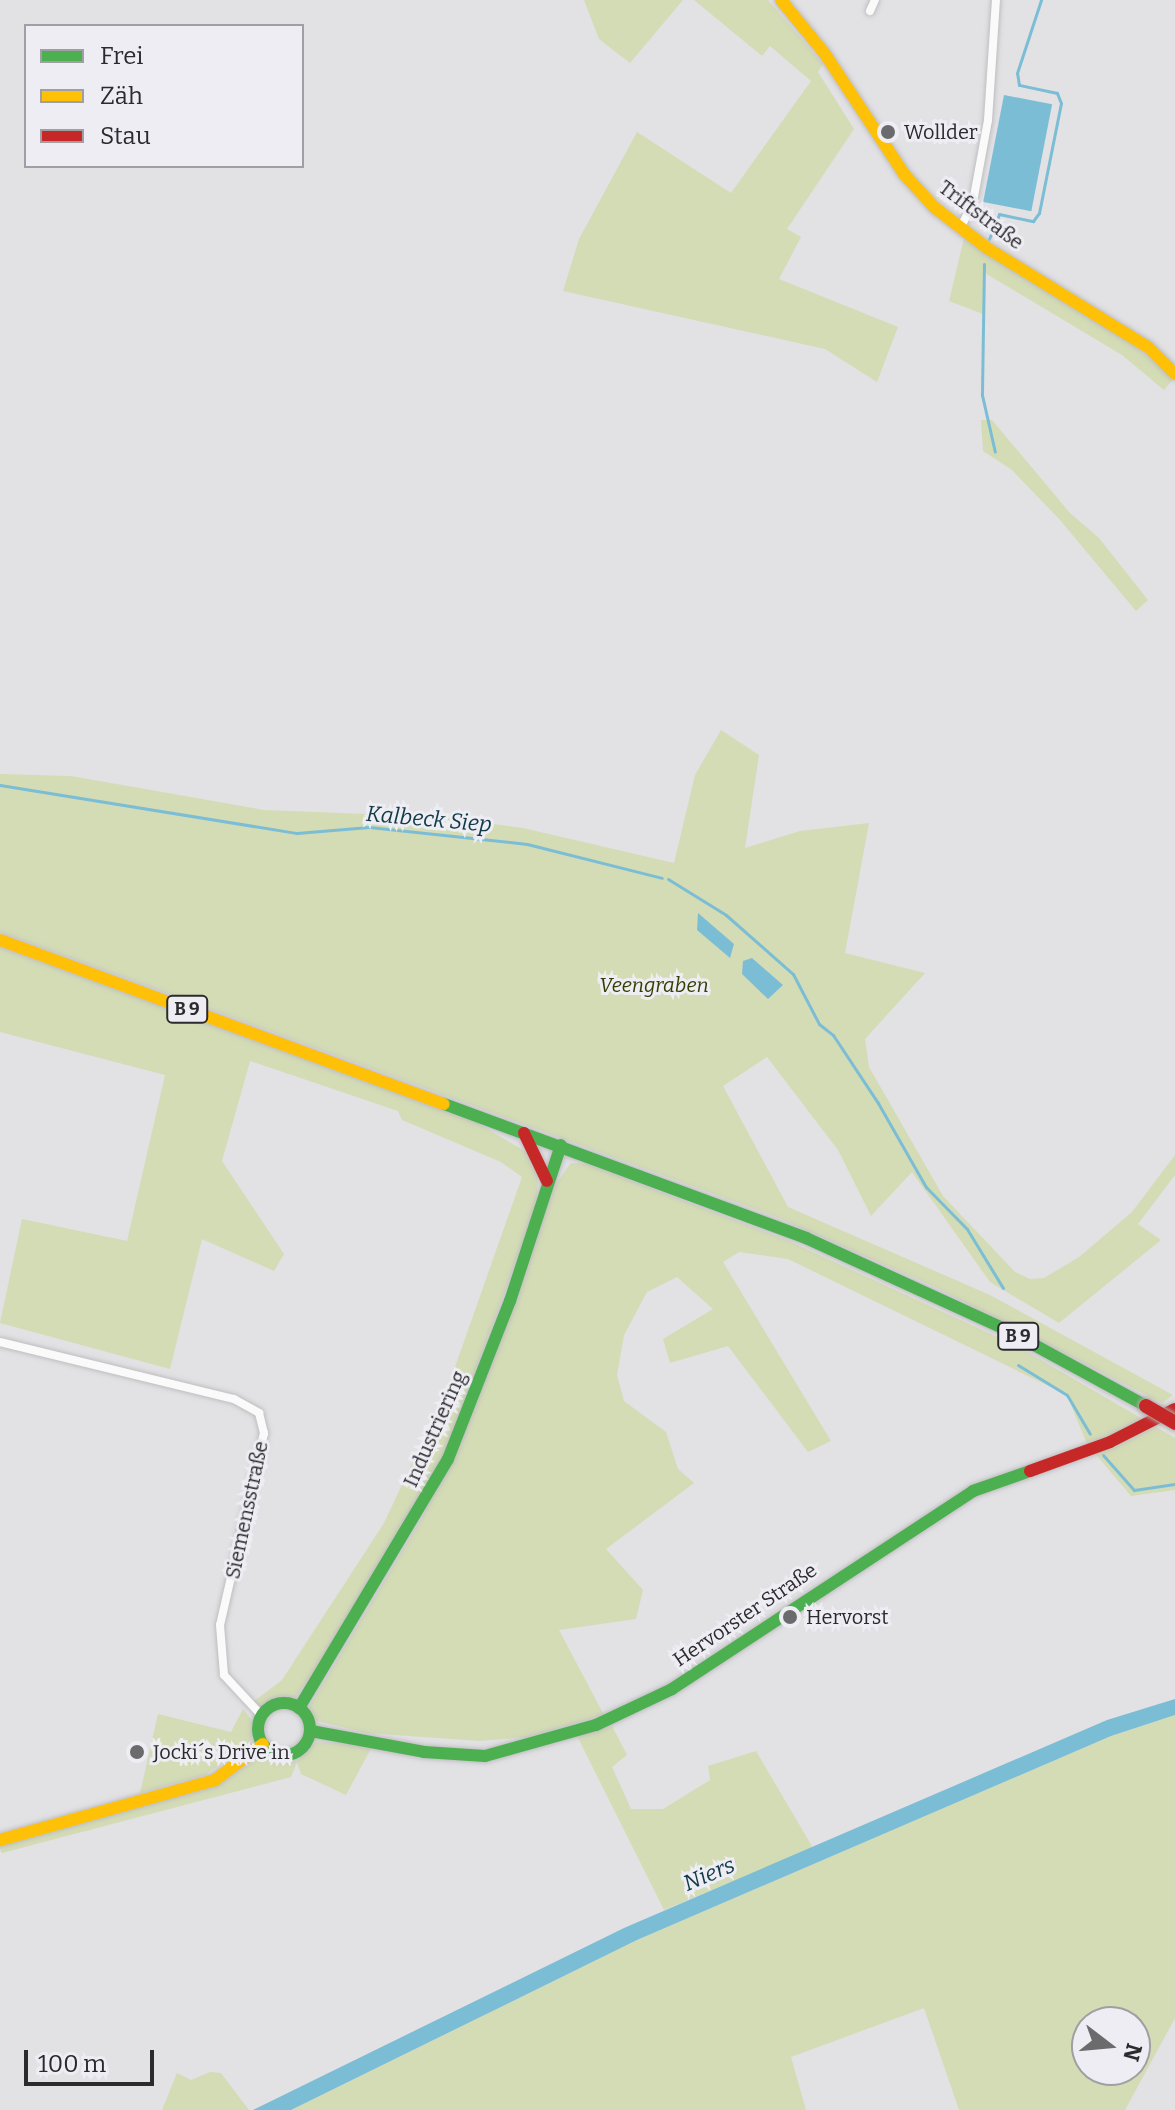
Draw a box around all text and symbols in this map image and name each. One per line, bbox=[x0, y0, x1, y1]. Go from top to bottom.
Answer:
legend bbox=[24, 24, 304, 168]
text: Frei bbox=[100, 42, 143, 70]
text: Zäh bbox=[100, 82, 143, 110]
place label: Wollder bbox=[904, 120, 978, 144]
text: Stau bbox=[100, 122, 151, 150]
marker: Wollder bbox=[879, 123, 897, 141]
street label: Triftstraße bbox=[934, 175, 1028, 255]
water label: Kalbeck Siep bbox=[365, 800, 493, 838]
park label: Veengraben bbox=[599, 973, 709, 997]
road number: B 9 bbox=[165, 995, 209, 1023]
road number: B 9 bbox=[996, 1322, 1040, 1350]
street label: Industriering bbox=[399, 1367, 471, 1491]
street label: Siemensstraße bbox=[221, 1439, 273, 1581]
street label: Hervorster Straße bbox=[669, 1558, 821, 1672]
place label: Hervorst bbox=[806, 1605, 889, 1629]
marker: Hervorst bbox=[781, 1608, 799, 1626]
place label: Jocki´s Drive in bbox=[153, 1740, 290, 1764]
marker: Jocki´s Drive in bbox=[128, 1743, 146, 1761]
water label: Niers bbox=[679, 1851, 739, 1897]
north arrow bbox=[1071, 2006, 1151, 2086]
scale bar bbox=[28, 2034, 158, 2084]
text: N bbox=[1117, 2040, 1148, 2064]
text: 100 m bbox=[38, 2050, 106, 2078]

